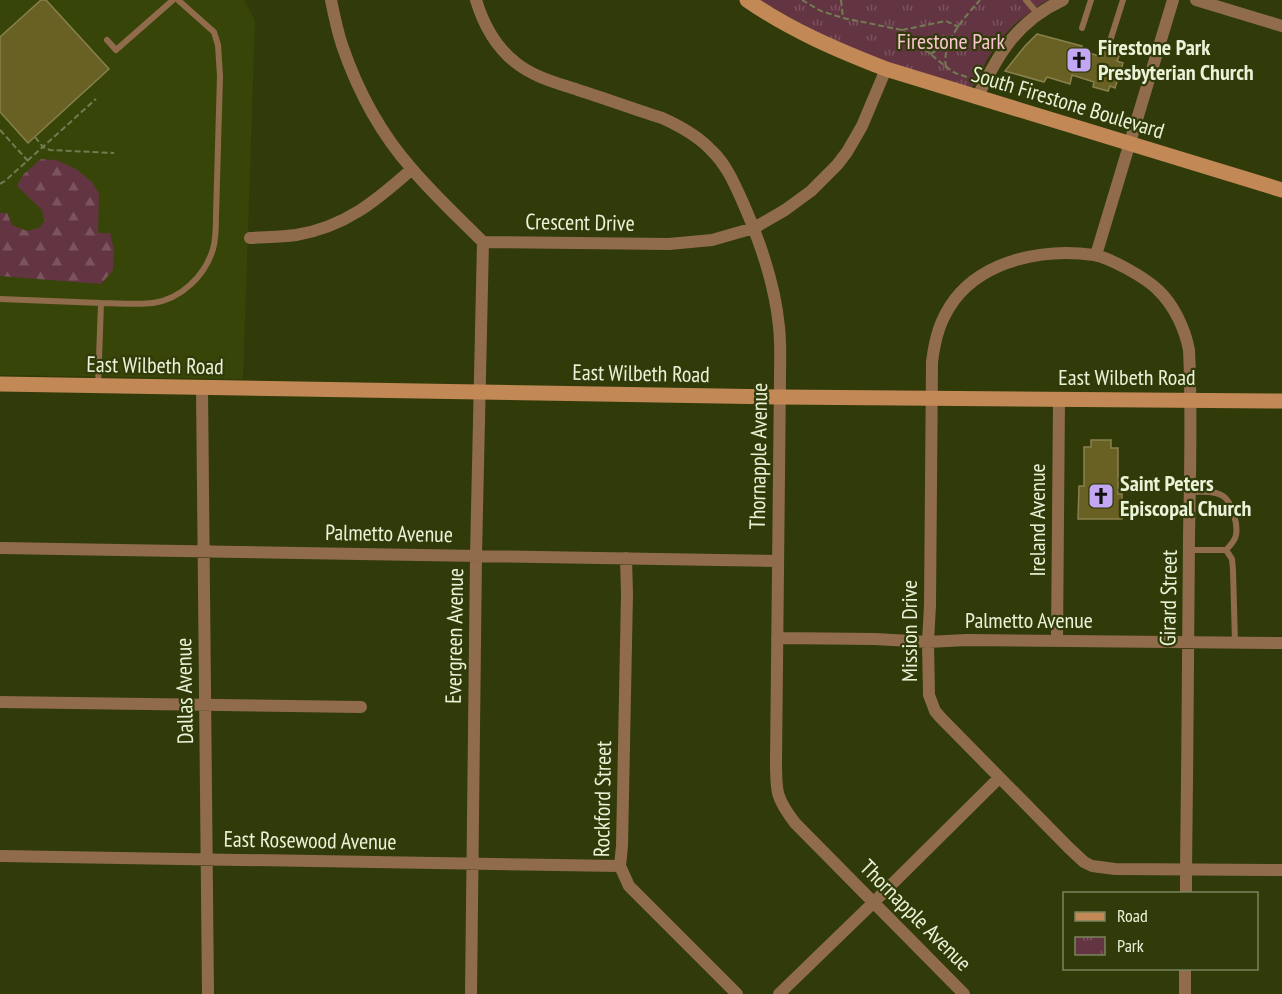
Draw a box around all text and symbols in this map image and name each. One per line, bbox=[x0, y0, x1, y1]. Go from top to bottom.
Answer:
park label: Firestone Park bbox=[897, 27, 1005, 55]
place label: Firestone Park Presbyterian Church bbox=[1098, 33, 1254, 86]
church icon: Firestone Park Presbyterian Church bbox=[1064, 45, 1094, 75]
street label: South Firestone Boulevard bbox=[968, 59, 1168, 145]
street label: Crescent Drive bbox=[525, 207, 635, 237]
street label: East Wilbeth Road bbox=[86, 350, 224, 380]
street label: East Wilbeth Road bbox=[572, 358, 710, 388]
street label: East Wilbeth Road bbox=[1058, 363, 1196, 391]
street label: Thornapple Avenue bbox=[743, 382, 773, 530]
street label: Ireland Avenue bbox=[1023, 463, 1051, 577]
place label: Saint Peters Episcopal Church bbox=[1120, 469, 1252, 522]
church icon: Saint Peters Episcopal Church bbox=[1086, 481, 1116, 511]
street label: Palmetto Avenue bbox=[325, 518, 453, 548]
street label: Girard Street bbox=[1153, 550, 1183, 646]
street label: Evergreen Avenue bbox=[439, 568, 469, 704]
street label: Mission Drive bbox=[895, 580, 923, 682]
street label: Palmetto Avenue bbox=[965, 606, 1093, 634]
street label: Dallas Avenue bbox=[169, 637, 199, 745]
street label: Rockford Street bbox=[587, 741, 617, 857]
street label: East Rosewood Avenue bbox=[223, 824, 397, 856]
street label: Thornapple Avenue bbox=[854, 853, 978, 977]
legend bbox=[1063, 892, 1258, 970]
text: Road bbox=[1117, 904, 1148, 927]
text: Park bbox=[1117, 934, 1144, 957]

